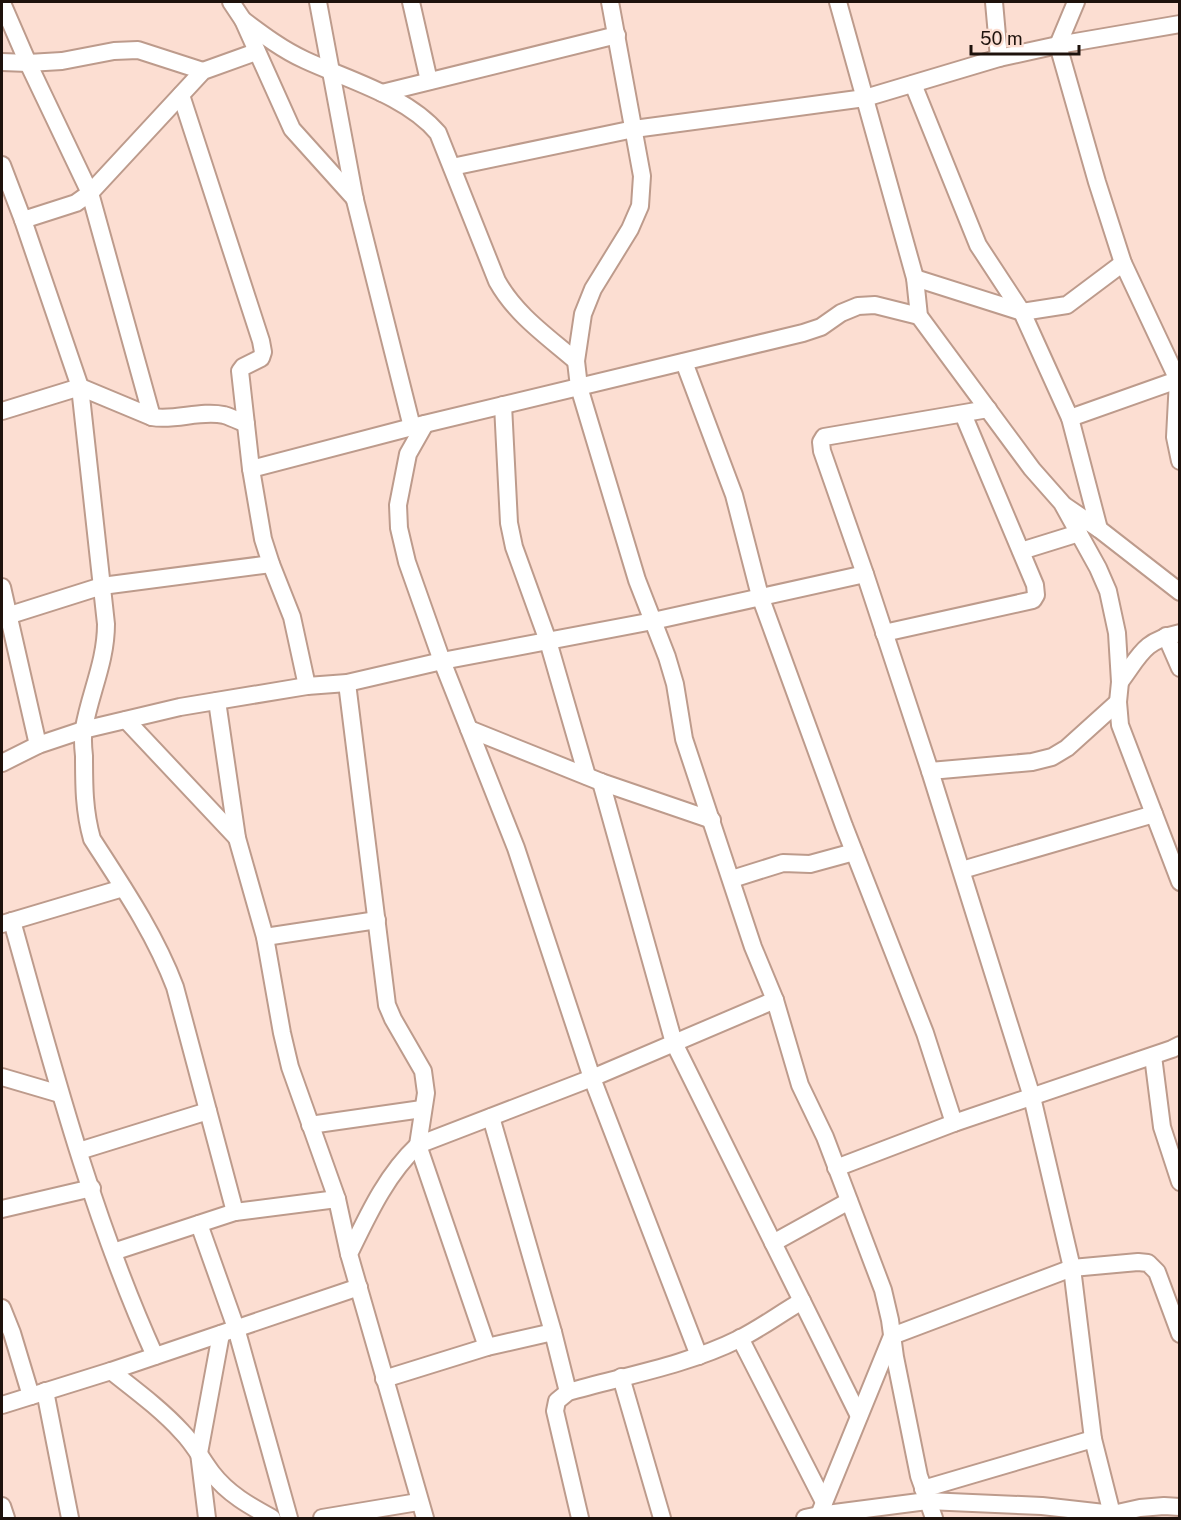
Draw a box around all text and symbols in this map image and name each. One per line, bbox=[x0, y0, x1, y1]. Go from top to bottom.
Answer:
scale bar bbox=[971, 18, 1079, 56]
text: 50 m bbox=[980, 28, 1023, 49]

